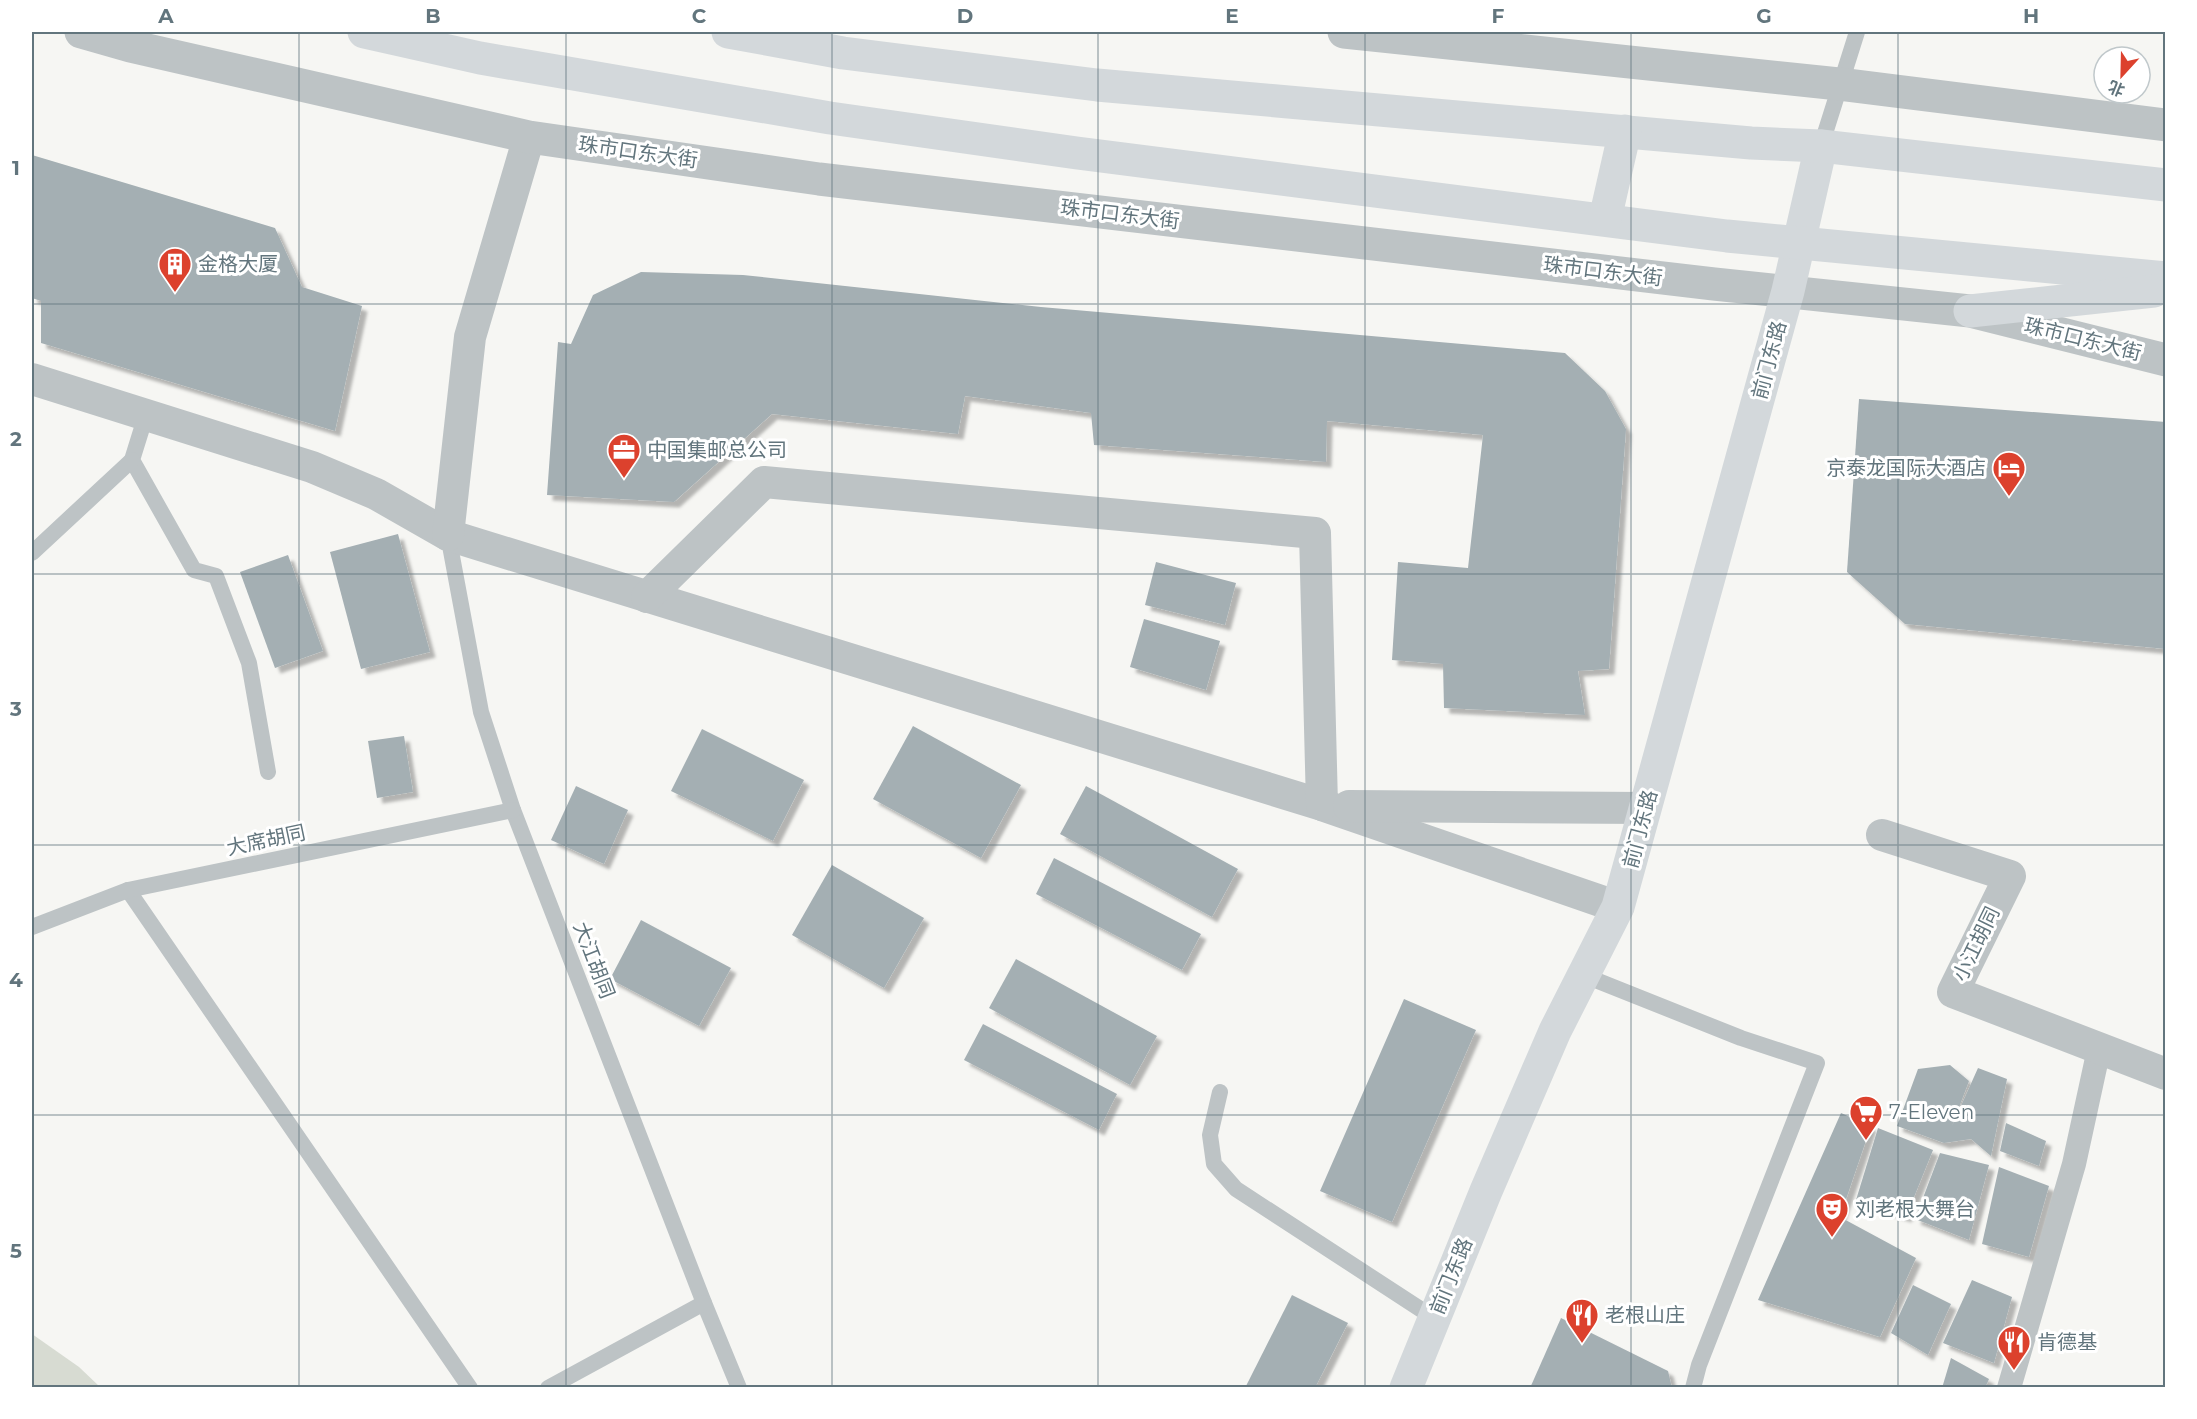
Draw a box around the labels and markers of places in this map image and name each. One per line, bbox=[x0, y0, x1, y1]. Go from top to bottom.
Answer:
building icon: 金格大厦 bbox=[157, 246, 193, 293]
place label: 金格大厦 bbox=[198, 252, 278, 276]
office icon: 中国集邮总公司 bbox=[606, 432, 642, 479]
place label: 中国集邮总公司 bbox=[647, 438, 787, 462]
hotel icon: 京泰龙国际大酒店 bbox=[1991, 450, 2027, 497]
place label: 京泰龙国际大酒店 bbox=[1826, 456, 1986, 480]
supermarket icon: 7-Eleven bbox=[1848, 1094, 1884, 1141]
place label: 7-Eleven bbox=[1889, 1100, 1974, 1124]
theatre icon: 刘老根大舞台 bbox=[1814, 1191, 1850, 1238]
place label: 刘老根大舞台 bbox=[1855, 1197, 1975, 1221]
restaurant icon: 老根山庄 bbox=[1564, 1297, 1600, 1344]
place label: 老根山庄 bbox=[1605, 1303, 1685, 1327]
restaurant icon: 肯德基 bbox=[1996, 1324, 2032, 1371]
place label: 肯德基 bbox=[2037, 1330, 2097, 1354]

